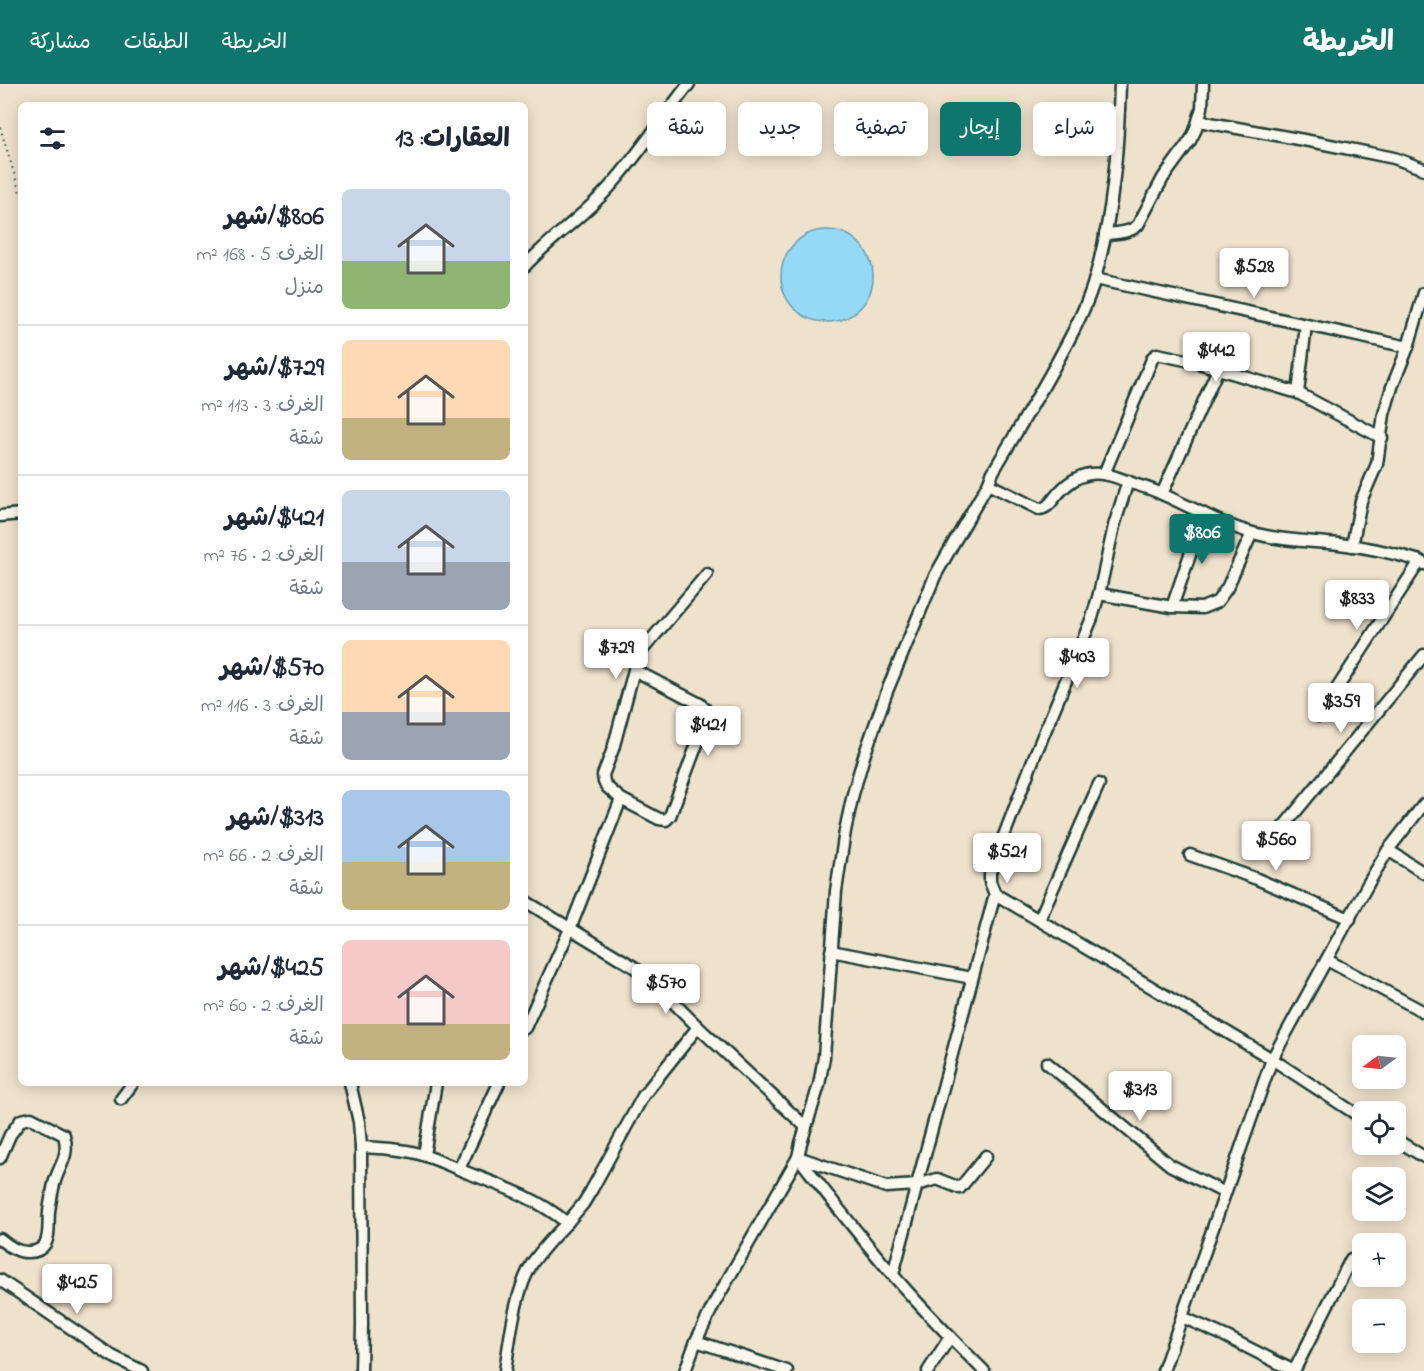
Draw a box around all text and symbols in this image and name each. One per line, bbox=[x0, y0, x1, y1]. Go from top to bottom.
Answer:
text: الخريطة bbox=[1303, 23, 1394, 64]
text: مشاركة bbox=[30, 28, 91, 58]
text: الطبقات bbox=[124, 28, 189, 58]
text: الخريطة bbox=[222, 28, 287, 58]
chip: شقة bbox=[647, 102, 726, 156]
chip: جديد bbox=[738, 102, 822, 156]
chip: تصفية bbox=[834, 102, 928, 156]
chip: إيجار bbox=[940, 102, 1021, 156]
chip: شراء bbox=[1033, 102, 1116, 156]
text: العقارات: 13 bbox=[395, 121, 510, 159]
icon: filters bbox=[36, 122, 69, 155]
text: $806/شهر bbox=[225, 199, 324, 237]
icon: home bbox=[390, 213, 462, 285]
text: الغرف: 5 · 168 m² bbox=[196, 241, 324, 270]
pin: $528 bbox=[1218, 248, 1290, 299]
text: $528 bbox=[1234, 253, 1274, 282]
text: منزل bbox=[285, 274, 324, 303]
pin: $442 bbox=[1180, 332, 1252, 383]
text: $442 bbox=[1197, 337, 1235, 366]
text: $729/شهر bbox=[226, 350, 324, 388]
icon: home bbox=[390, 364, 462, 436]
text: الغرف: 3 · 113 m² bbox=[201, 392, 324, 421]
text: شقة bbox=[289, 425, 324, 454]
text: $421/شهر bbox=[225, 500, 324, 538]
icon: home bbox=[390, 514, 462, 586]
pin: $806 bbox=[1166, 514, 1238, 565]
text: $806 bbox=[1183, 519, 1221, 548]
text: الغرف: 2 · 76 m² bbox=[203, 542, 324, 571]
text: شقة bbox=[289, 575, 324, 604]
pin: $833 bbox=[1321, 580, 1393, 631]
text: $833 bbox=[1339, 585, 1375, 614]
pin: $729 bbox=[580, 629, 652, 680]
text: $729 bbox=[598, 634, 634, 663]
pin: $403 bbox=[1041, 638, 1113, 689]
text: $403 bbox=[1058, 643, 1096, 672]
text: $570/شهر bbox=[220, 650, 324, 688]
icon: home bbox=[390, 664, 462, 736]
pin: $359 bbox=[1305, 683, 1377, 734]
text: $359 bbox=[1322, 688, 1360, 717]
text: الغرف: 3 · 116 m² bbox=[201, 692, 324, 721]
pin: $421 bbox=[672, 706, 744, 757]
text: $421 bbox=[690, 711, 726, 740]
text: شقة bbox=[289, 725, 324, 754]
text: $313/شهر bbox=[227, 800, 324, 838]
icon: home bbox=[390, 814, 462, 886]
pin: $560 bbox=[1240, 821, 1312, 872]
text: $560 bbox=[1256, 826, 1296, 855]
pin: $521 bbox=[971, 833, 1043, 884]
text: $521 bbox=[987, 838, 1027, 867]
text: الغرف: 2 · 66 m² bbox=[203, 842, 324, 871]
text: شقة bbox=[289, 875, 324, 904]
text: $425/شهر bbox=[218, 950, 324, 988]
icon: home bbox=[390, 964, 462, 1036]
pin: $570 bbox=[630, 964, 702, 1015]
text: $570 bbox=[646, 969, 686, 998]
text: الغرف: 2 · 60 m² bbox=[203, 992, 324, 1021]
text: شقة bbox=[289, 1025, 324, 1054]
north arrow bbox=[1352, 1035, 1406, 1089]
map controls bbox=[1352, 1035, 1406, 1353]
pin: $313 bbox=[1104, 1071, 1176, 1122]
text: $313 bbox=[1123, 1076, 1157, 1105]
button: locate bbox=[1352, 1101, 1406, 1155]
button: layers bbox=[1352, 1167, 1406, 1221]
button: + bbox=[1352, 1233, 1406, 1287]
pin: $425 bbox=[41, 1264, 113, 1315]
text: $425 bbox=[56, 1269, 98, 1298]
button: − bbox=[1352, 1299, 1406, 1353]

